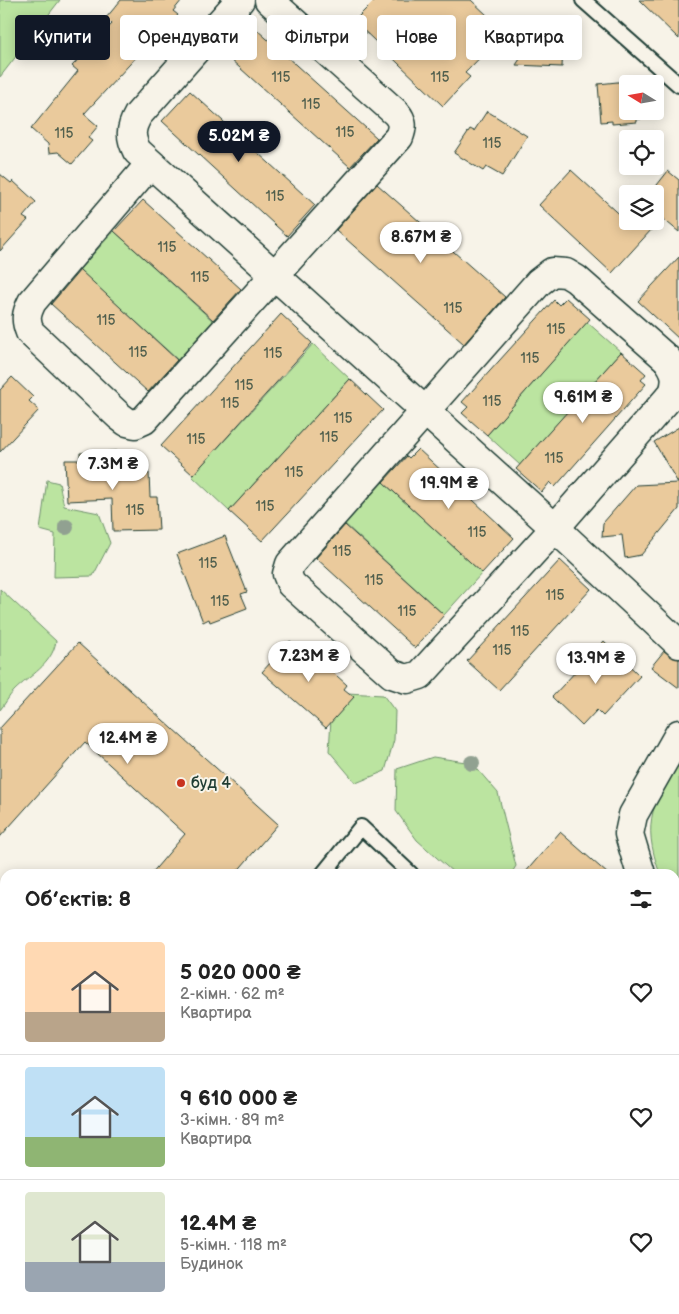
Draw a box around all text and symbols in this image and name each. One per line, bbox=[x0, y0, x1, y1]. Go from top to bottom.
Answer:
chip: Купити bbox=[15, 15, 110, 60]
chip: Орендувати bbox=[120, 15, 257, 60]
chip: Фільтри bbox=[267, 15, 367, 60]
chip: Нове bbox=[377, 15, 456, 60]
chip: Квартира bbox=[466, 15, 582, 60]
house number: 115 bbox=[272, 69, 290, 86]
house number: 115 bbox=[431, 69, 449, 86]
north arrow bbox=[619, 75, 664, 120]
map controls bbox=[619, 75, 664, 230]
house number: 115 bbox=[302, 96, 320, 113]
pin: 5.02M ₴ bbox=[193, 120, 285, 163]
house number: 115 bbox=[336, 124, 354, 141]
house number: 115 bbox=[55, 125, 73, 142]
text: 5.02M ₴ bbox=[208, 127, 270, 146]
button: locate bbox=[619, 130, 664, 175]
house number: 115 bbox=[483, 135, 501, 152]
button: layers bbox=[619, 185, 664, 230]
house number: 115 bbox=[266, 188, 284, 205]
pin: 8.67M ₴ bbox=[375, 222, 467, 264]
text: 8.67M ₴ bbox=[391, 228, 451, 247]
house number: 115 bbox=[158, 239, 176, 256]
house number: 115 bbox=[191, 269, 209, 286]
house number: 115 bbox=[444, 300, 462, 317]
house number: 115 bbox=[97, 312, 115, 329]
house number: 115 bbox=[547, 321, 565, 338]
house number: 115 bbox=[129, 344, 147, 361]
house number: 115 bbox=[264, 345, 282, 362]
house number: 115 bbox=[521, 350, 539, 367]
house number: 115 bbox=[235, 377, 253, 394]
pin: 9.61M ₴ bbox=[537, 382, 629, 424]
text: 9.61M ₴ bbox=[554, 388, 612, 407]
house number: 115 bbox=[483, 393, 501, 410]
house number: 115 bbox=[221, 395, 239, 412]
house number: 115 bbox=[334, 410, 352, 427]
house number: 115 bbox=[320, 429, 338, 446]
house number: 115 bbox=[187, 431, 205, 448]
pin: 7.3M ₴ bbox=[72, 448, 154, 491]
house number: 115 bbox=[545, 450, 563, 467]
text: 7.3M ₴ bbox=[88, 455, 138, 474]
house number: 115 bbox=[285, 464, 303, 481]
pin: 19.9M ₴ bbox=[403, 468, 495, 510]
text: 19.9M ₴ bbox=[420, 474, 478, 493]
house number: 115 bbox=[256, 498, 274, 515]
house number: 115 bbox=[126, 502, 144, 519]
house number: 115 bbox=[468, 524, 486, 541]
house number: 115 bbox=[333, 543, 351, 560]
house number: 115 bbox=[199, 555, 217, 572]
house number: 115 bbox=[365, 572, 383, 589]
house number: 115 bbox=[546, 587, 564, 604]
house number: 115 bbox=[211, 593, 229, 610]
house number: 115 bbox=[398, 603, 416, 620]
house number: 115 bbox=[511, 623, 529, 640]
pin: 7.23M ₴ bbox=[263, 640, 355, 683]
house number: 115 bbox=[493, 642, 511, 659]
pin: 13.9M ₴ bbox=[550, 642, 642, 685]
text: 7.23M ₴ bbox=[279, 647, 339, 666]
text: 13.9M ₴ bbox=[567, 649, 625, 668]
pin: 12.4M ₴ bbox=[82, 722, 174, 765]
text: 12.4M ₴ bbox=[99, 729, 157, 748]
place label: буд 4 bbox=[191, 774, 231, 793]
marker: буд 4 bbox=[175, 777, 187, 789]
icon: filters bbox=[627, 885, 655, 913]
text: Об’єктів: 8 bbox=[25, 887, 131, 912]
text: 5 020 000 ₴ bbox=[180, 960, 301, 985]
icon: home bbox=[65, 962, 125, 1022]
icon: heart bbox=[627, 978, 655, 1006]
text: 2-кімн. · 62 m² bbox=[180, 985, 285, 1004]
text: Квартира bbox=[180, 1004, 252, 1023]
text: 9 610 000 ₴ bbox=[180, 1086, 297, 1111]
icon: home bbox=[65, 1087, 125, 1147]
icon: heart bbox=[627, 1103, 655, 1131]
text: 3-кімн. · 89 m² bbox=[180, 1111, 284, 1130]
text: Квартира bbox=[180, 1130, 252, 1149]
text: 12.4M ₴ bbox=[180, 1211, 256, 1236]
icon: home bbox=[65, 1212, 125, 1272]
icon: heart bbox=[627, 1228, 655, 1256]
text: 5-кімн. · 118 m² bbox=[180, 1236, 287, 1255]
text: Будинок bbox=[180, 1255, 243, 1274]

